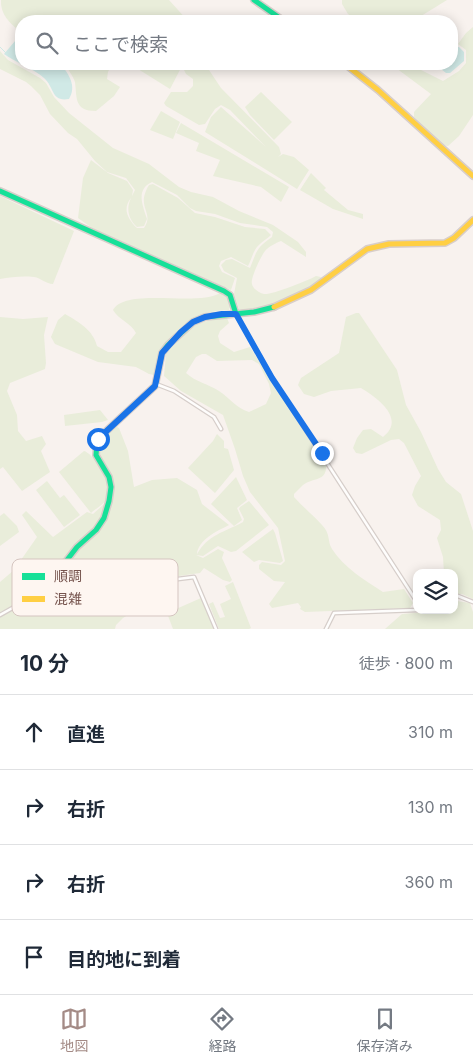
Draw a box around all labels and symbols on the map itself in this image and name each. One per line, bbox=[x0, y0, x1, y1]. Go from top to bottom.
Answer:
route start bbox=[87, 428, 110, 451]
route end bbox=[311, 442, 334, 465]
legend bbox=[12, 559, 178, 616]
text: 順調 bbox=[54, 567, 82, 584]
text: 混雑 bbox=[54, 590, 82, 607]

